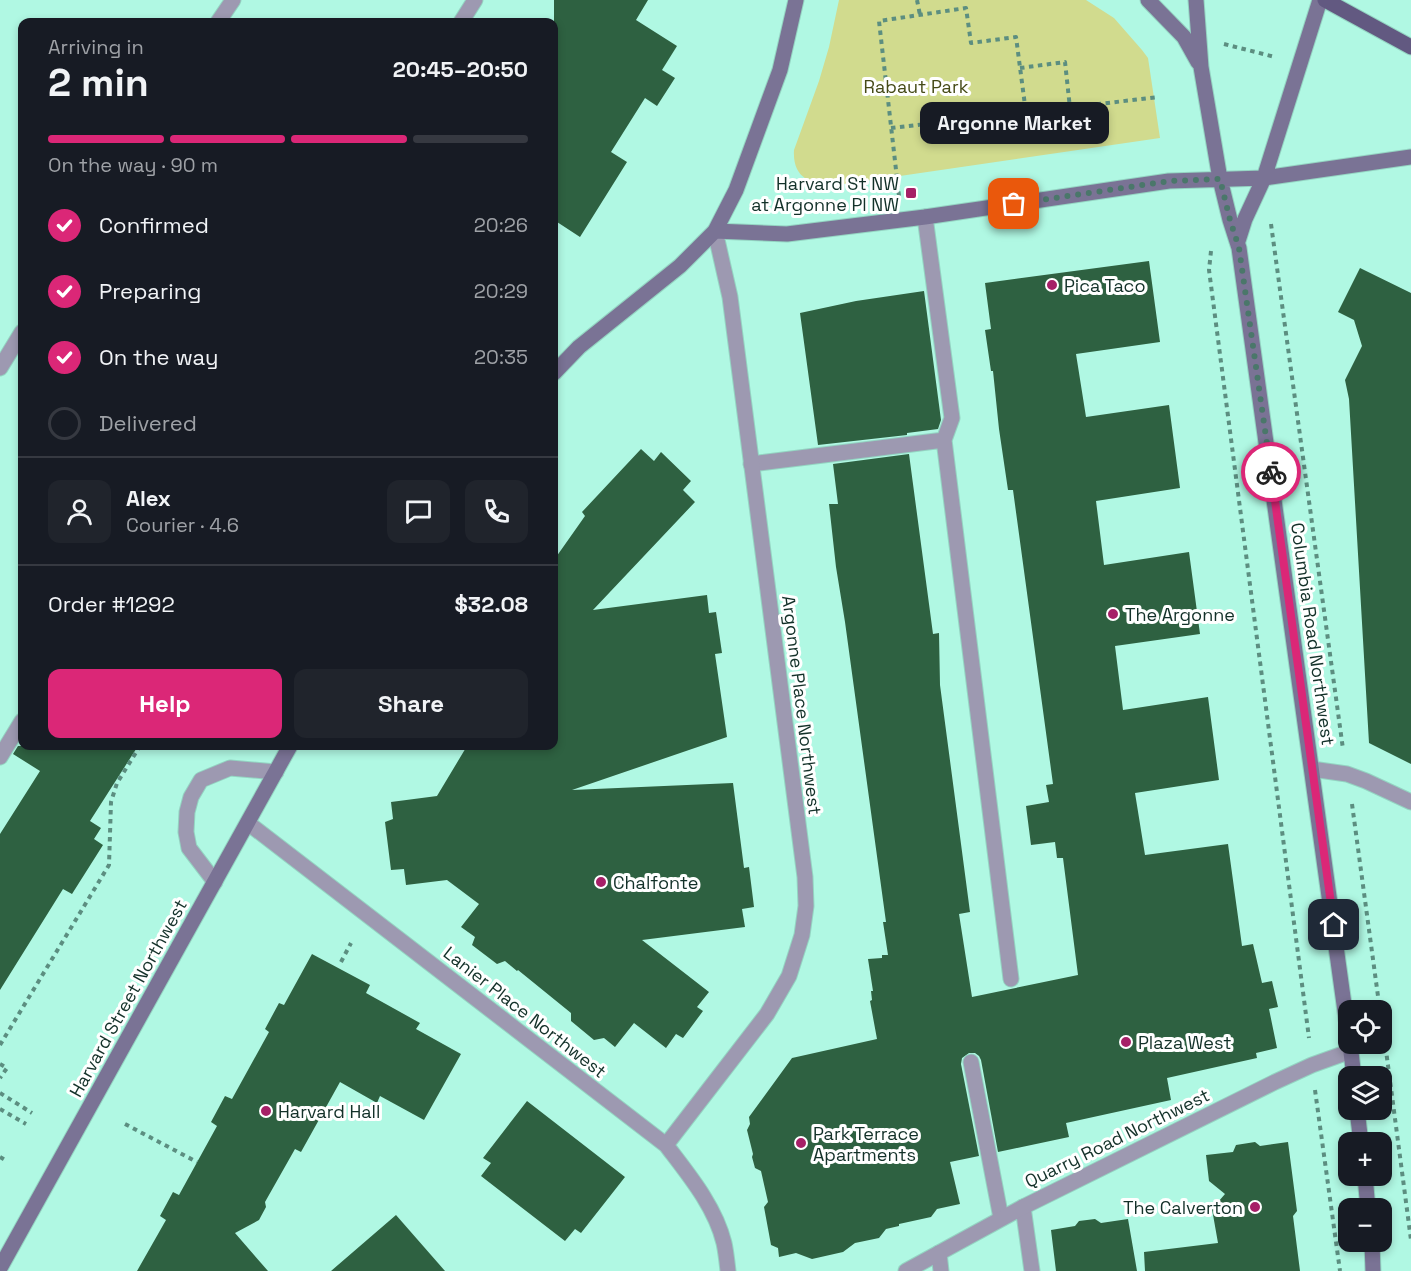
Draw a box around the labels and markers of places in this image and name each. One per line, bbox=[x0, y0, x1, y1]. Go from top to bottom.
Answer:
callout: Argonne Market bbox=[920, 102, 1108, 144]
place label: Harvard St NW at Argonne Pl NW bbox=[751, 172, 899, 216]
pin bbox=[988, 178, 1039, 229]
marker: Harvard St NW at Argonne Pl NW bbox=[904, 186, 918, 200]
place label: Pica Taco bbox=[1064, 274, 1146, 297]
marker: Pica Taco bbox=[1045, 278, 1059, 292]
place label: The Argonne bbox=[1125, 603, 1235, 626]
marker: The Argonne bbox=[1106, 607, 1120, 621]
place label: Chalfonte bbox=[613, 871, 698, 894]
marker: Chalfonte bbox=[594, 875, 608, 889]
pin bbox=[1308, 899, 1359, 950]
place label: Plaza West bbox=[1138, 1031, 1231, 1054]
marker: Plaza West bbox=[1119, 1035, 1133, 1049]
place label: Harvard Hall bbox=[278, 1100, 380, 1123]
marker: Harvard Hall bbox=[259, 1104, 273, 1118]
place label: Park Terrace Apartments bbox=[813, 1122, 919, 1166]
marker: Park Terrace Apartments bbox=[794, 1136, 808, 1150]
place label: The Calverton bbox=[1123, 1196, 1243, 1219]
marker: The Calverton bbox=[1248, 1200, 1262, 1214]

